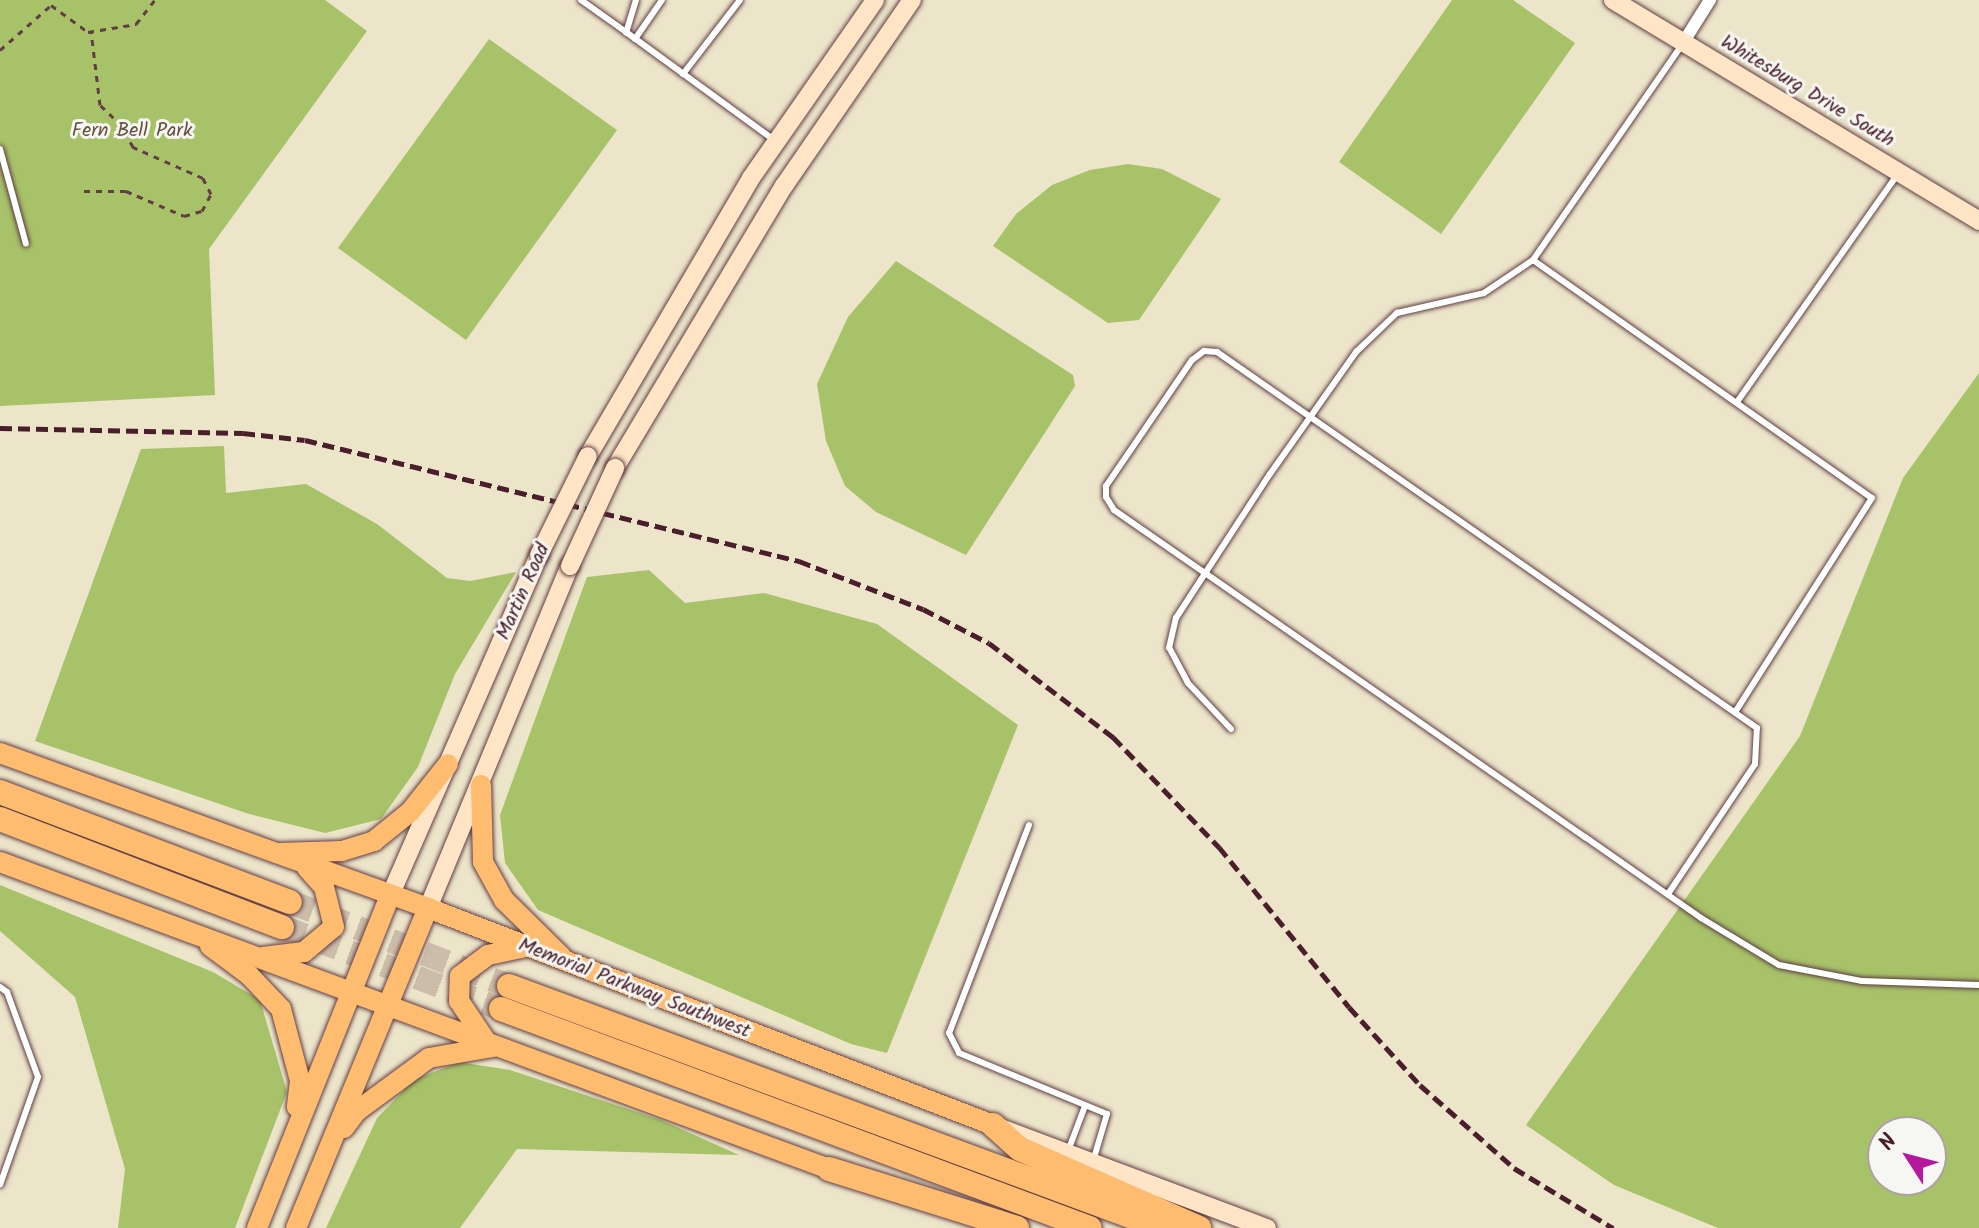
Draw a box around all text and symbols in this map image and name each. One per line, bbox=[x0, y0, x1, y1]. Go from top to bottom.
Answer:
street label: Whitesburg Drive South bbox=[1716, 31, 1898, 153]
park label: Fern Bell Park bbox=[72, 119, 192, 143]
street label: Martin Road bbox=[492, 540, 556, 644]
street label: Memorial Parkway Southwest bbox=[515, 934, 753, 1044]
north arrow bbox=[1867, 1116, 1947, 1196]
text: N bbox=[1871, 1127, 1907, 1159]

